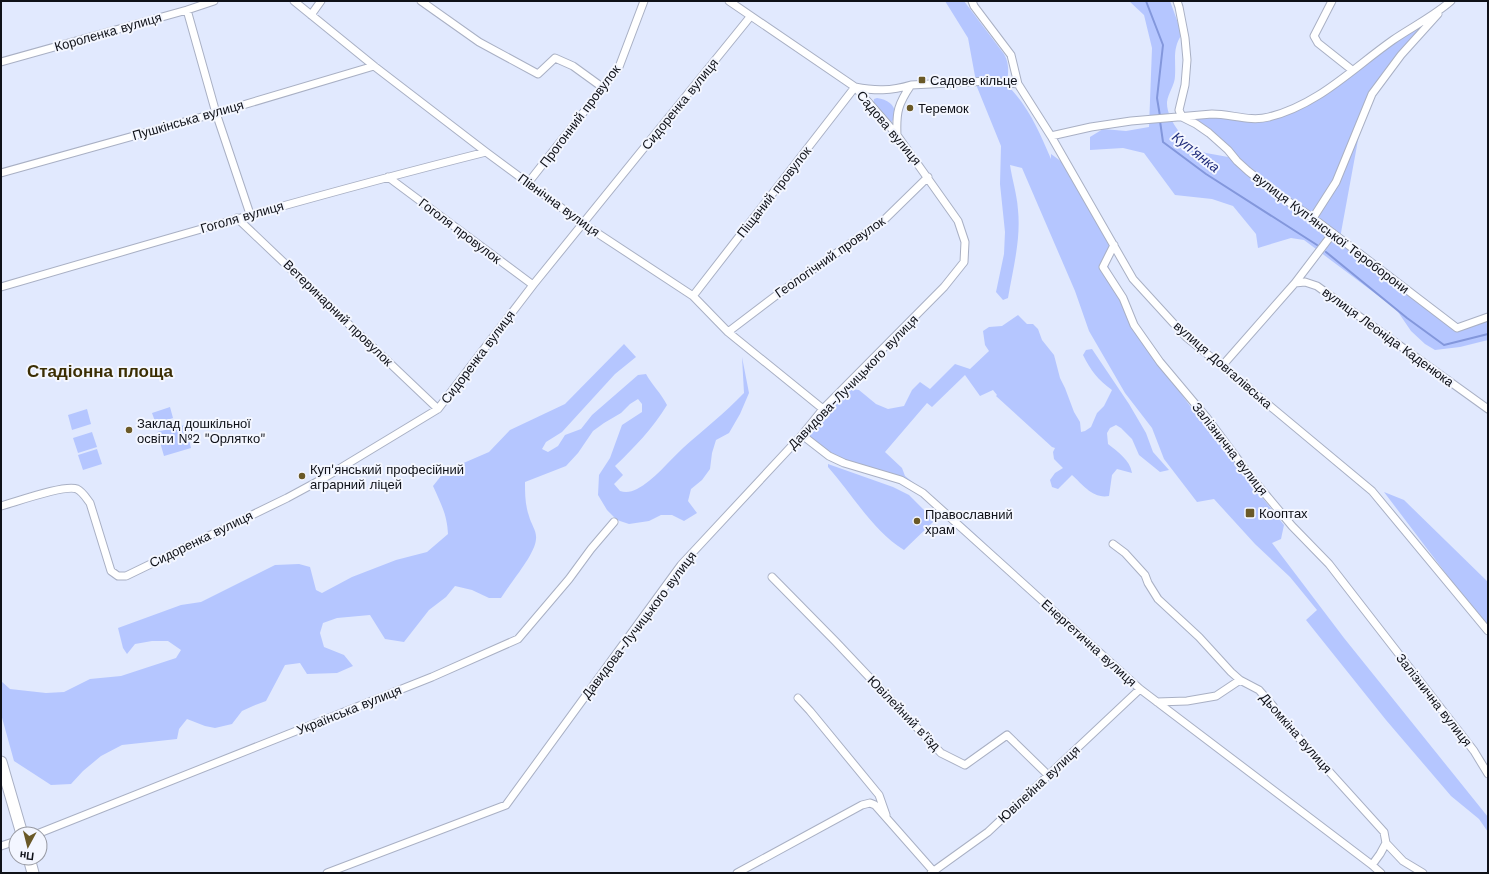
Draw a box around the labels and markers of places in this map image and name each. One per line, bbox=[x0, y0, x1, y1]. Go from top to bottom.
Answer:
place label: Садове кільце bbox=[930, 73, 1017, 88]
marker: Садове кільце bbox=[917, 75, 927, 85]
place label: Теремок bbox=[918, 101, 969, 116]
marker: Теремок bbox=[905, 103, 915, 113]
place label: Заклад дошкільної освіти №2 "Орлятко" bbox=[137, 416, 265, 446]
marker: Заклад дошкільної освіти №2 "Орлятко" bbox=[124, 425, 134, 435]
place label: Куп'янський професійний аграрний ліцей bbox=[310, 462, 464, 492]
marker: Куп'янський професійний аграрний ліцей bbox=[297, 471, 307, 481]
place label: Кооптах bbox=[1259, 506, 1308, 521]
place label: Православний храм bbox=[925, 507, 1013, 537]
marker: Кооптах bbox=[1244, 507, 1256, 519]
marker: Православний храм bbox=[912, 516, 922, 526]

